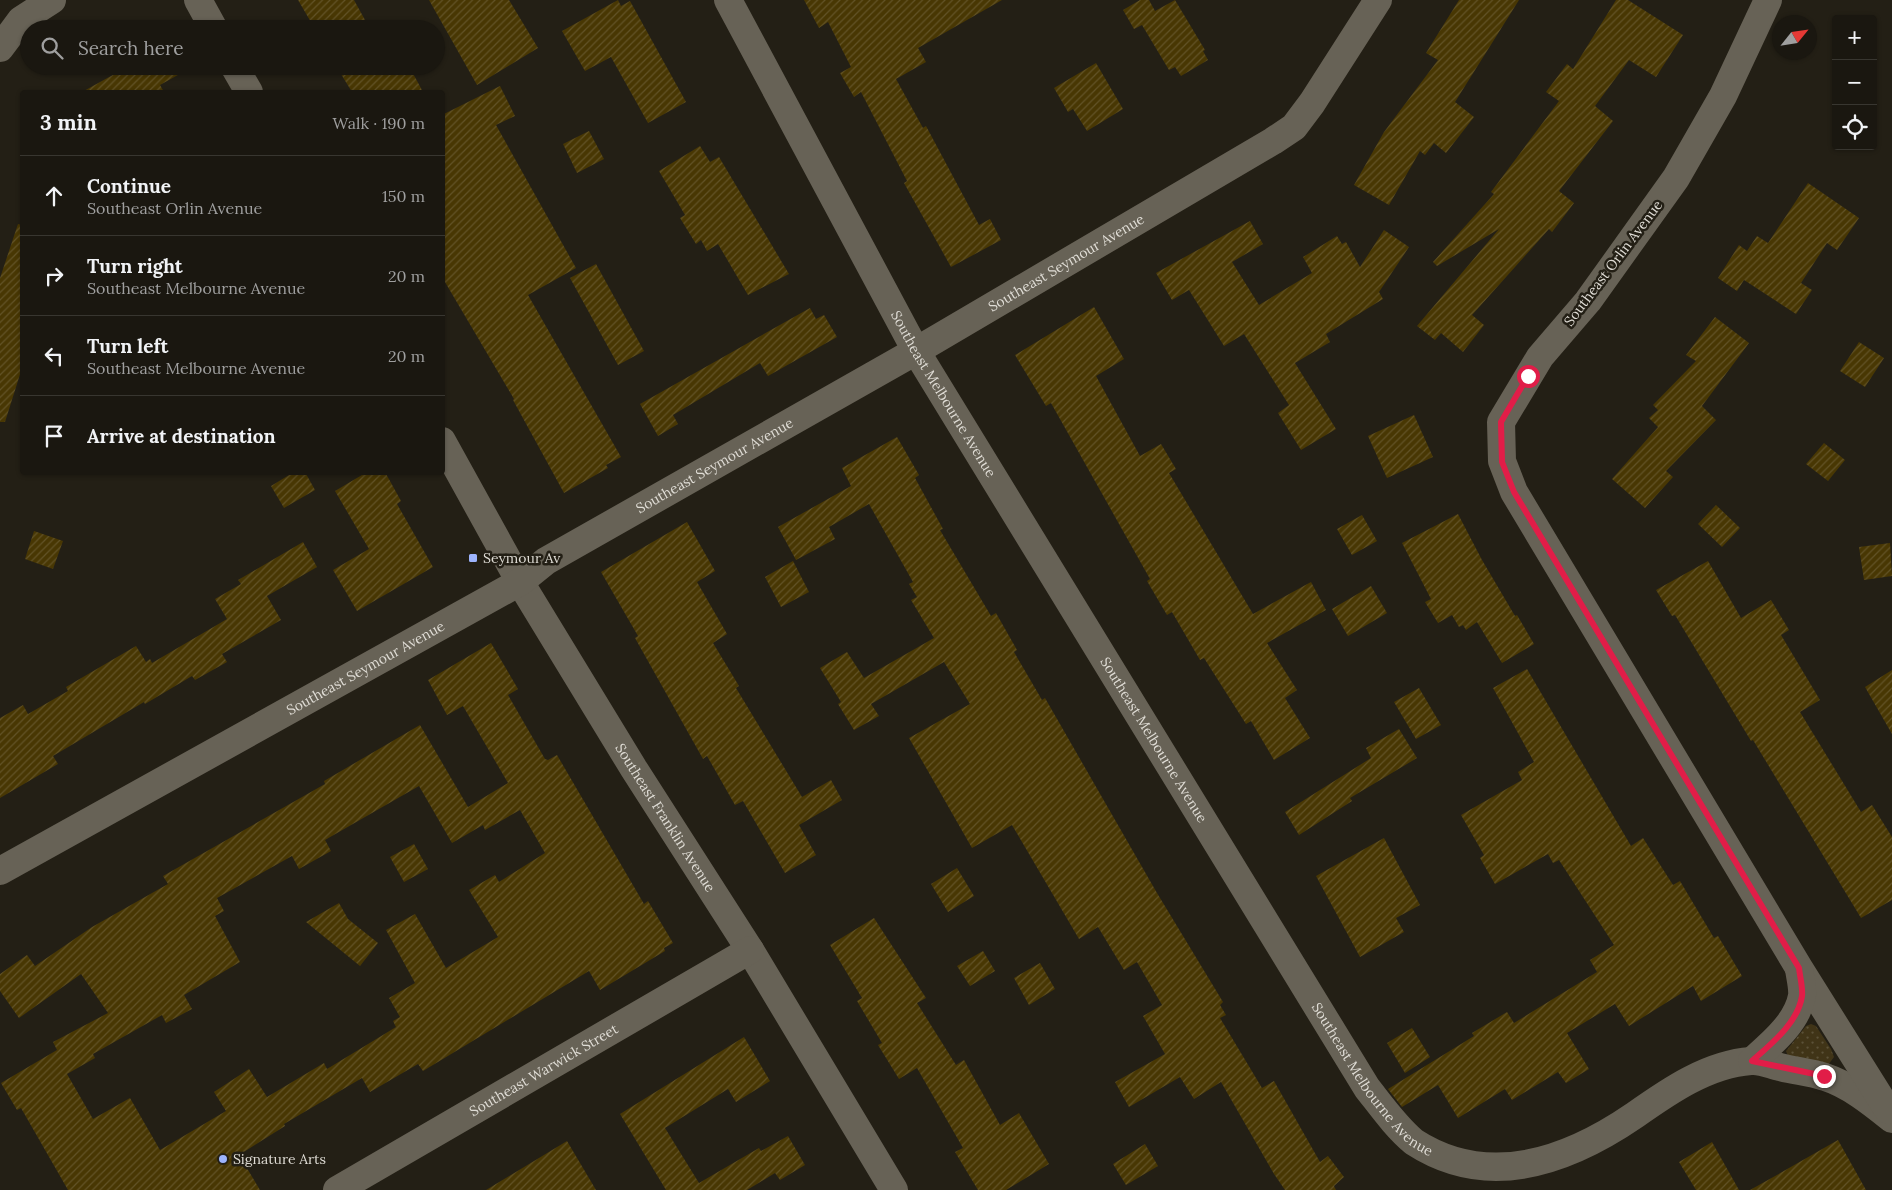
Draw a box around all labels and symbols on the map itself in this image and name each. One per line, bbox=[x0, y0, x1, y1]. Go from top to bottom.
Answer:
north arrow bbox=[1772, 15, 1817, 60]
street label: Southeast Orlin Avenue bbox=[1560, 196, 1667, 330]
street label: Southeast Seymour Avenue bbox=[985, 210, 1148, 316]
street label: Southeast Melbourne Avenue bbox=[887, 307, 1000, 481]
route start bbox=[1517, 365, 1540, 388]
street label: Southeast Seymour Avenue bbox=[633, 413, 797, 517]
place label: Seymour Av bbox=[483, 549, 561, 567]
marker: Seymour Av bbox=[467, 552, 479, 564]
street label: Southeast Seymour Avenue bbox=[283, 617, 448, 719]
street label: Southeast Melbourne Avenue bbox=[1096, 654, 1212, 826]
street label: Southeast Franklin Avenue bbox=[611, 740, 720, 896]
street label: Southeast Melbourne Avenue bbox=[1308, 999, 1436, 1160]
street label: Southeast Warwick Street bbox=[466, 1019, 622, 1120]
route end bbox=[1813, 1065, 1836, 1088]
place label: Signature Arts bbox=[233, 1150, 326, 1168]
marker: Signature Arts bbox=[217, 1153, 229, 1165]

